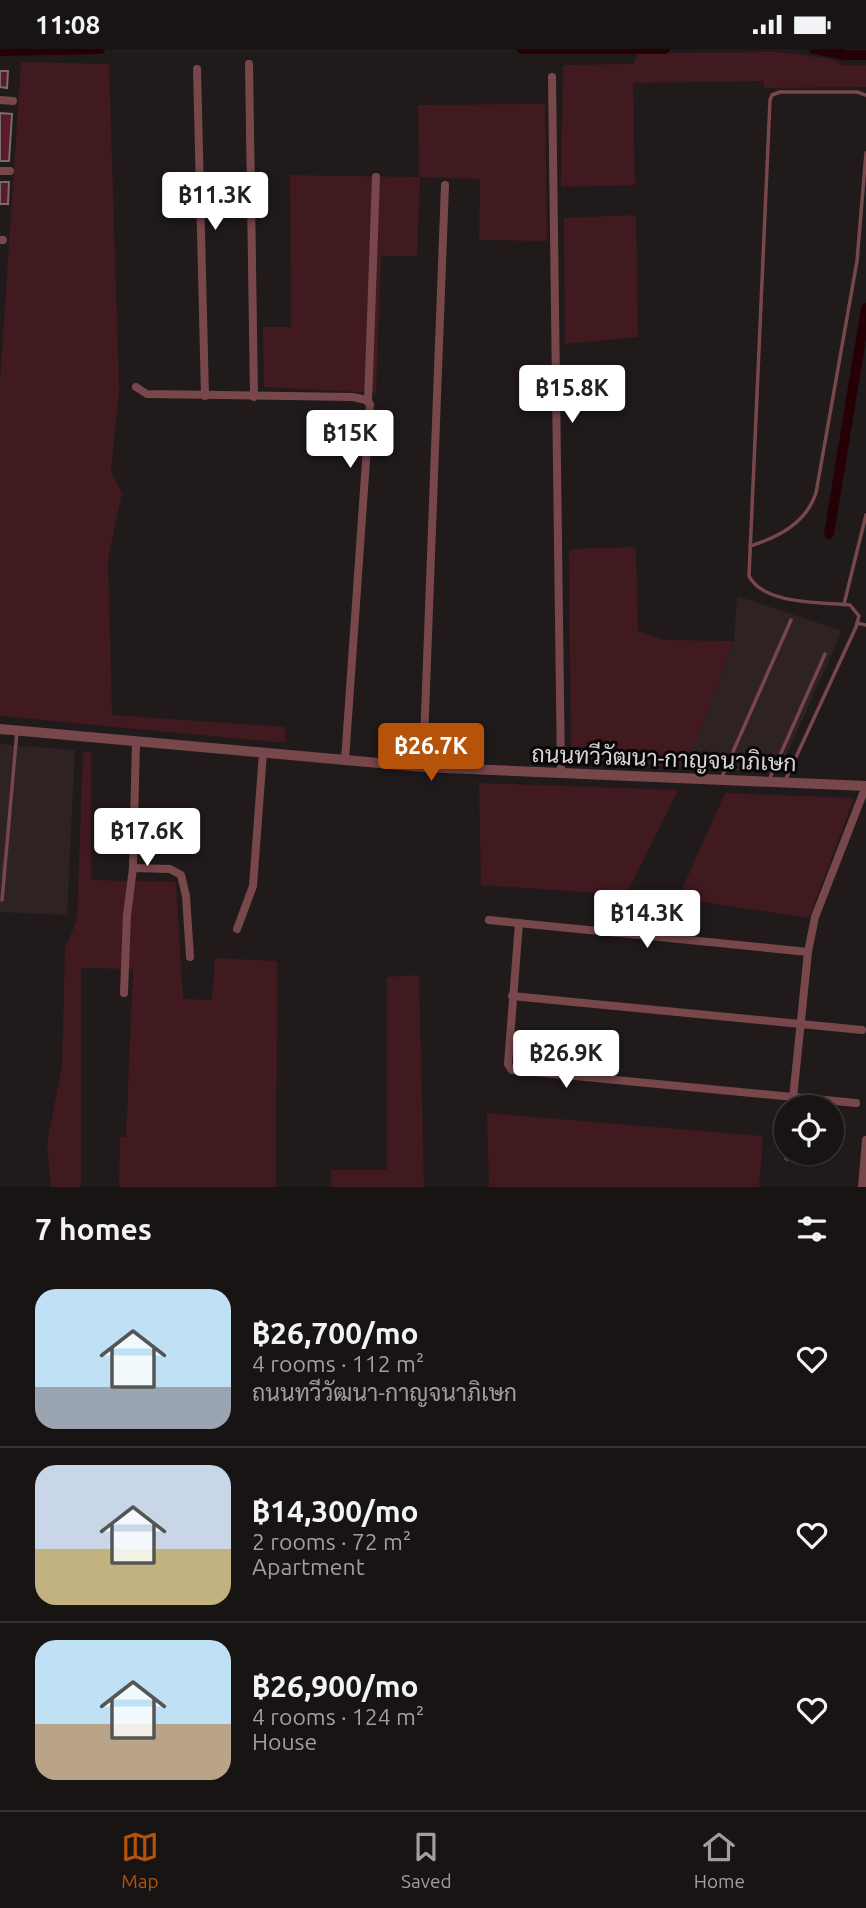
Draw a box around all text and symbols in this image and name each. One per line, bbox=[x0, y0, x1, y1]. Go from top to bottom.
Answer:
text: 11:08 bbox=[35, 10, 100, 39]
pin: ฿11.3K bbox=[158, 173, 272, 232]
text: ฿11.3K bbox=[178, 182, 252, 207]
pin: ฿15.8K bbox=[515, 365, 629, 425]
text: ฿15.8K bbox=[535, 375, 609, 400]
pin: ฿15K bbox=[309, 411, 391, 470]
text: ฿15K bbox=[322, 420, 378, 445]
pin: ฿26.7K bbox=[374, 723, 488, 783]
text: ฿26.7K bbox=[394, 733, 468, 758]
street label: ถนนทวีวัฒนา-กาญจนาภิเษก bbox=[531, 739, 797, 777]
pin: ฿17.6K bbox=[90, 809, 204, 868]
text: ฿17.6K bbox=[110, 818, 184, 843]
pin: ฿14.3K bbox=[590, 891, 704, 950]
text: ฿14.3K bbox=[610, 900, 684, 925]
pin: ฿26.9K bbox=[509, 1031, 623, 1090]
text: ฿26.9K bbox=[529, 1040, 603, 1065]
map controls bbox=[774, 1095, 844, 1165]
button: locate bbox=[774, 1095, 844, 1165]
icon: filters bbox=[793, 1210, 831, 1248]
text: 7 homes bbox=[35, 1212, 152, 1246]
text: ฿26,700/mo bbox=[252, 1316, 419, 1350]
icon: home bbox=[91, 1317, 175, 1401]
icon: heart bbox=[793, 1340, 831, 1378]
text: 4 rooms · 112 m² bbox=[252, 1351, 424, 1376]
text: ถนนทวีวัฒนา-กาญจนาภิเษก bbox=[252, 1380, 517, 1405]
icon: home bbox=[91, 1493, 175, 1577]
text: ฿14,300/mo bbox=[252, 1494, 419, 1528]
icon: heart bbox=[793, 1516, 831, 1554]
text: 2 rooms · 72 m² bbox=[252, 1529, 411, 1554]
text: Apartment bbox=[252, 1554, 365, 1579]
icon: home bbox=[91, 1668, 175, 1752]
text: ฿26,900/mo bbox=[252, 1669, 419, 1703]
icon: heart bbox=[793, 1691, 831, 1729]
text: 4 rooms · 124 m² bbox=[252, 1704, 424, 1729]
text: House bbox=[252, 1729, 317, 1754]
tab: Map bbox=[121, 1828, 159, 1892]
tab: Saved bbox=[401, 1828, 452, 1892]
tab: Home bbox=[694, 1828, 745, 1892]

